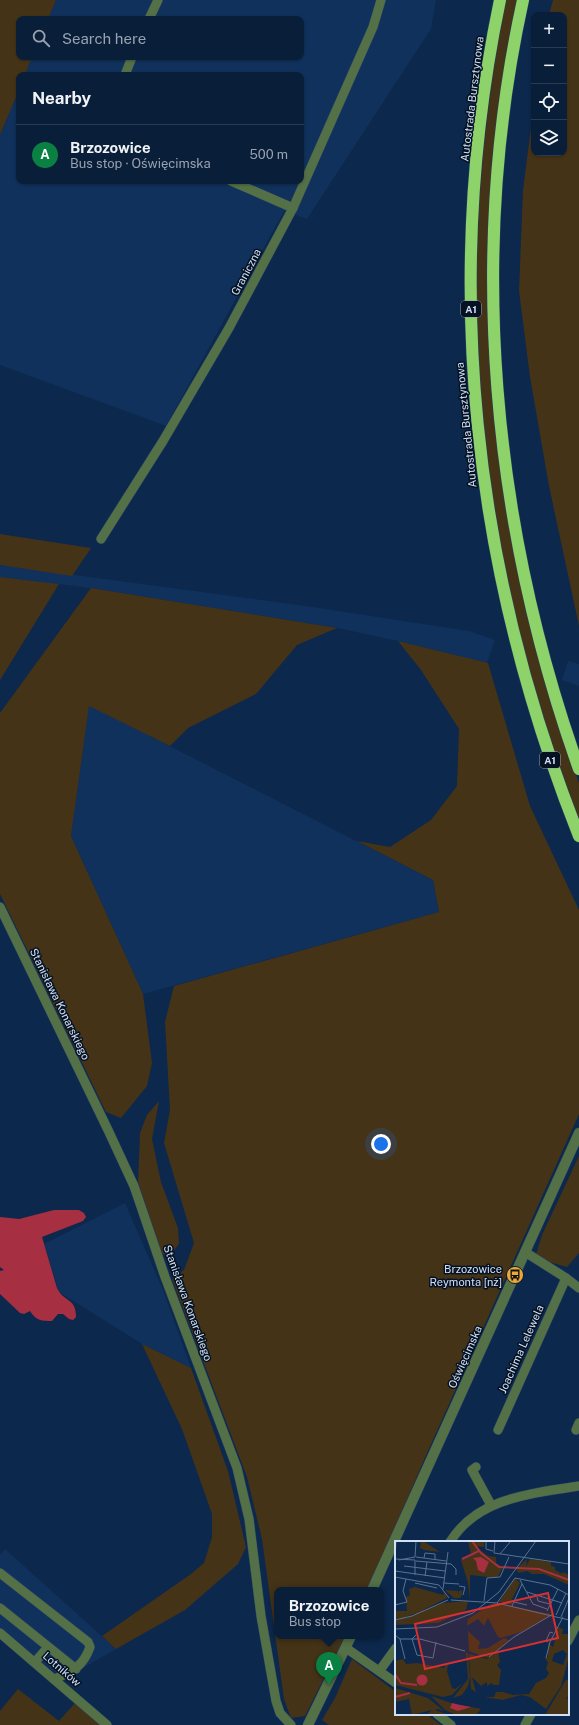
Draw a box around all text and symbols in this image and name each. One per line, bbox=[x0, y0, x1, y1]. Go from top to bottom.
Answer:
map controls bbox=[531, 12, 567, 156]
button: + bbox=[531, 12, 567, 48]
search box bbox=[16, 16, 304, 60]
icon: search bbox=[30, 27, 52, 49]
text: Search here bbox=[62, 30, 146, 47]
street label: Autostrada Bursztynowa bbox=[458, 36, 486, 162]
button: − bbox=[531, 48, 567, 84]
button: locate bbox=[531, 84, 567, 120]
text: Nearby bbox=[32, 88, 91, 108]
button: layers bbox=[531, 120, 567, 156]
text: Brzozowice bbox=[70, 139, 151, 156]
text: A bbox=[40, 147, 50, 162]
text: 500 m bbox=[249, 147, 288, 162]
text: Bus stop · Oświęcimska bbox=[70, 156, 211, 171]
street label: Graniczna bbox=[229, 247, 263, 297]
road number: A1 bbox=[461, 301, 481, 317]
street label: Autostrada Bursztynowa bbox=[453, 362, 479, 488]
road number: A1 bbox=[540, 752, 560, 768]
street label: Stanisława Konarskiego bbox=[28, 946, 92, 1062]
your location bbox=[371, 1134, 391, 1154]
street label: Stanisława Konarskiego bbox=[161, 1243, 215, 1363]
place label: Brzozowice Reymonta [nż] bbox=[430, 1263, 502, 1288]
bus stop icon: Brzozowice Reymonta [nż] bbox=[505, 1265, 525, 1285]
street label: Joachima Lelewela bbox=[496, 1303, 546, 1395]
street label: Oświęcimska bbox=[446, 1324, 484, 1390]
inset map bbox=[395, 1541, 569, 1715]
popup bbox=[274, 1587, 384, 1639]
text: Brzozowice bbox=[289, 1597, 369, 1614]
text: Bus stop bbox=[289, 1614, 341, 1629]
street label: Lotników bbox=[41, 1649, 84, 1689]
pin: A bbox=[316, 1652, 342, 1685]

